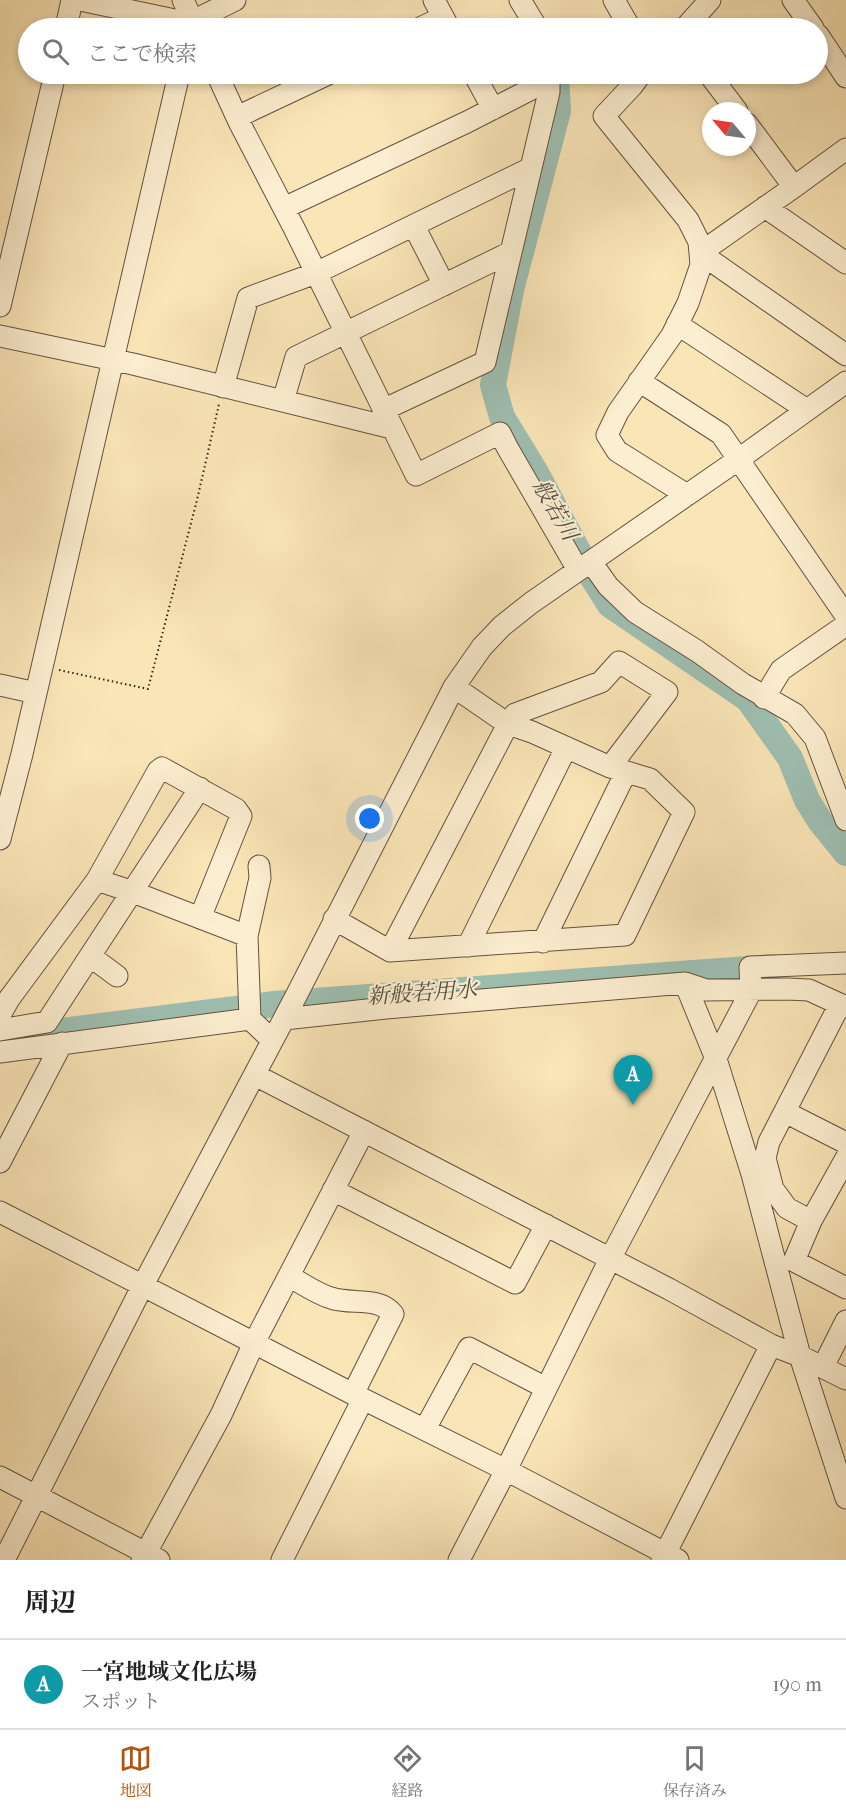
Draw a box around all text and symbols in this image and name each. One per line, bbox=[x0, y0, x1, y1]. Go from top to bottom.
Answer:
search box bbox=[18, 18, 828, 84]
icon: search bbox=[39, 35, 72, 68]
text: ここで検索 bbox=[87, 41, 197, 67]
north arrow bbox=[702, 102, 756, 156]
water label: 般若川 bbox=[527, 475, 584, 547]
your location bbox=[355, 804, 384, 833]
water label: 新般若用水 bbox=[366, 976, 480, 1010]
pin: A bbox=[614, 1056, 652, 1105]
text: 周辺 bbox=[24, 1587, 76, 1618]
text: 一宮地域文化広場 bbox=[81, 1659, 257, 1685]
text: A bbox=[37, 1673, 50, 1696]
text: 190 m bbox=[772, 1673, 822, 1696]
text: スポット bbox=[81, 1690, 161, 1713]
tab: 地図 bbox=[119, 1742, 152, 1801]
tab: 経路 bbox=[391, 1742, 424, 1801]
tab: 保存済み bbox=[663, 1742, 727, 1801]

